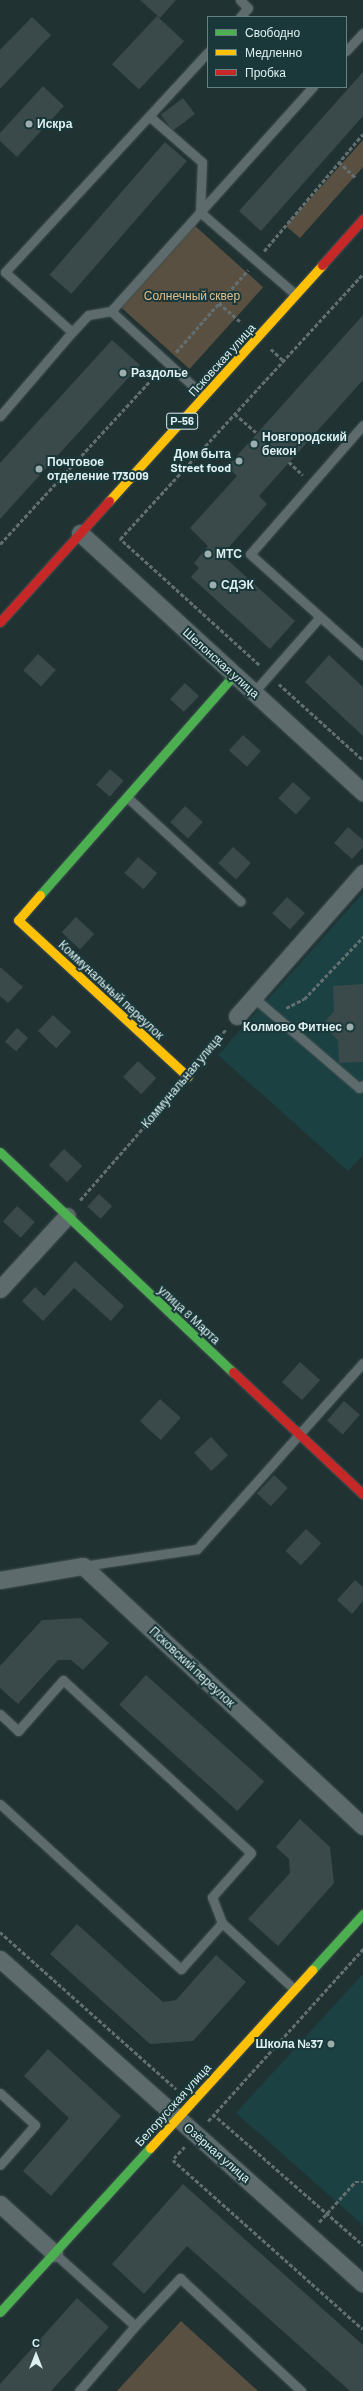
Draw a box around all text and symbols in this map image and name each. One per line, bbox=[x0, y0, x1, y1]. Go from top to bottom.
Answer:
legend bbox=[207, 16, 347, 88]
text: Свободно bbox=[245, 25, 300, 39]
text: Медленно bbox=[245, 45, 302, 59]
text: Пробка bbox=[245, 65, 286, 79]
place label: Искра bbox=[37, 117, 72, 131]
marker: Искра bbox=[24, 119, 34, 129]
park label: Солнечный сквер bbox=[144, 289, 240, 303]
street label: Псковская улица bbox=[186, 321, 258, 399]
place label: Раздолье bbox=[131, 366, 188, 380]
marker: Раздолье bbox=[118, 368, 128, 378]
road number: Р-56 bbox=[166, 412, 198, 430]
place label: Новгородский бекон bbox=[262, 430, 347, 458]
marker: Новгородский бекон bbox=[249, 439, 259, 449]
place label: Дом быта Street food bbox=[171, 447, 231, 475]
place label: Почтовое отделение 173009 bbox=[47, 455, 149, 483]
marker: Дом быта Street food bbox=[234, 456, 244, 466]
marker: Почтовое отделение 173009 bbox=[34, 464, 44, 474]
place label: МТС bbox=[216, 547, 242, 561]
marker: МТС bbox=[203, 549, 213, 559]
place label: СДЭК bbox=[221, 578, 254, 592]
marker: СДЭК bbox=[208, 580, 218, 590]
street label: Шелонская улица bbox=[180, 625, 262, 701]
street label: Коммунальный переулок bbox=[55, 938, 167, 1042]
place label: Колмово Фитнес bbox=[243, 1020, 342, 1034]
marker: Колмово Фитнес bbox=[345, 1022, 355, 1032]
street label: Коммунальная улица bbox=[139, 1031, 225, 1131]
street label: улица 8 Марта bbox=[155, 1283, 223, 1347]
street label: Псковский переулок bbox=[146, 1624, 238, 1710]
place label: Школа №37 bbox=[256, 2037, 323, 2051]
marker: Школа №37 bbox=[326, 2039, 336, 2049]
street label: Белорусская улица bbox=[132, 2061, 214, 2149]
street label: Озёрная улица bbox=[181, 2120, 253, 2186]
north arrow bbox=[16, 2335, 56, 2375]
text: С bbox=[32, 2336, 40, 2349]

